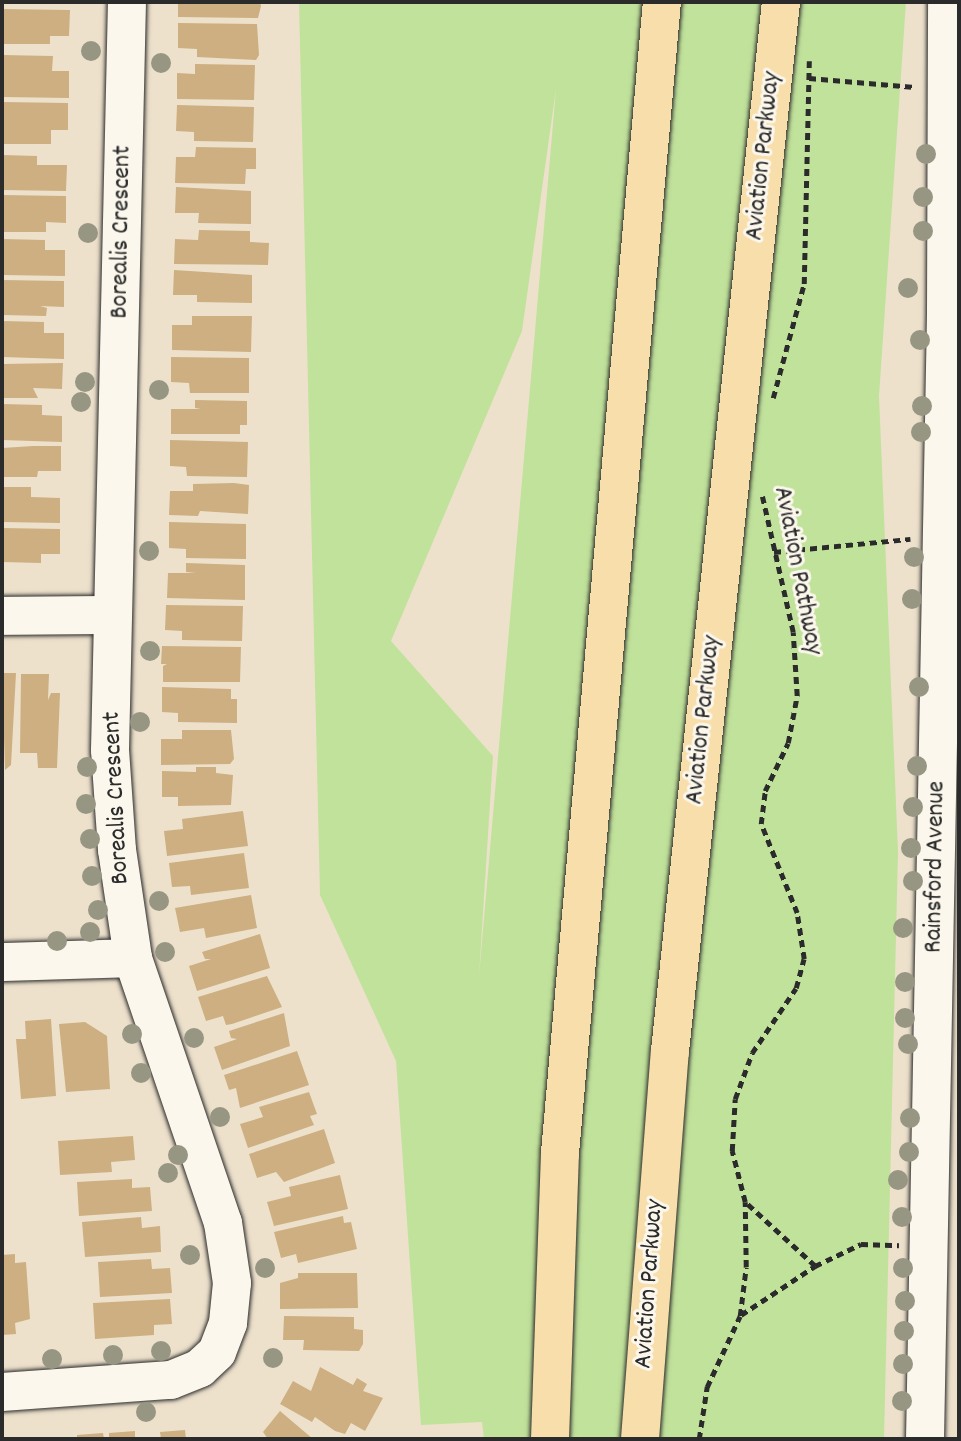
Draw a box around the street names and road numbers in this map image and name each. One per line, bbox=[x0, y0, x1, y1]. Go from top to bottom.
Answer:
street label: Aviation Parkway bbox=[740, 70, 788, 242]
street label: Borealis Crescent bbox=[105, 145, 139, 319]
street label: Aviation Pathway bbox=[765, 484, 829, 658]
street label: Aviation Parkway bbox=[680, 634, 728, 806]
street label: Borealis Crescent bbox=[97, 711, 137, 885]
street label: Rainsford Avenue bbox=[919, 781, 953, 953]
street label: Aviation Parkway bbox=[629, 1198, 671, 1370]

